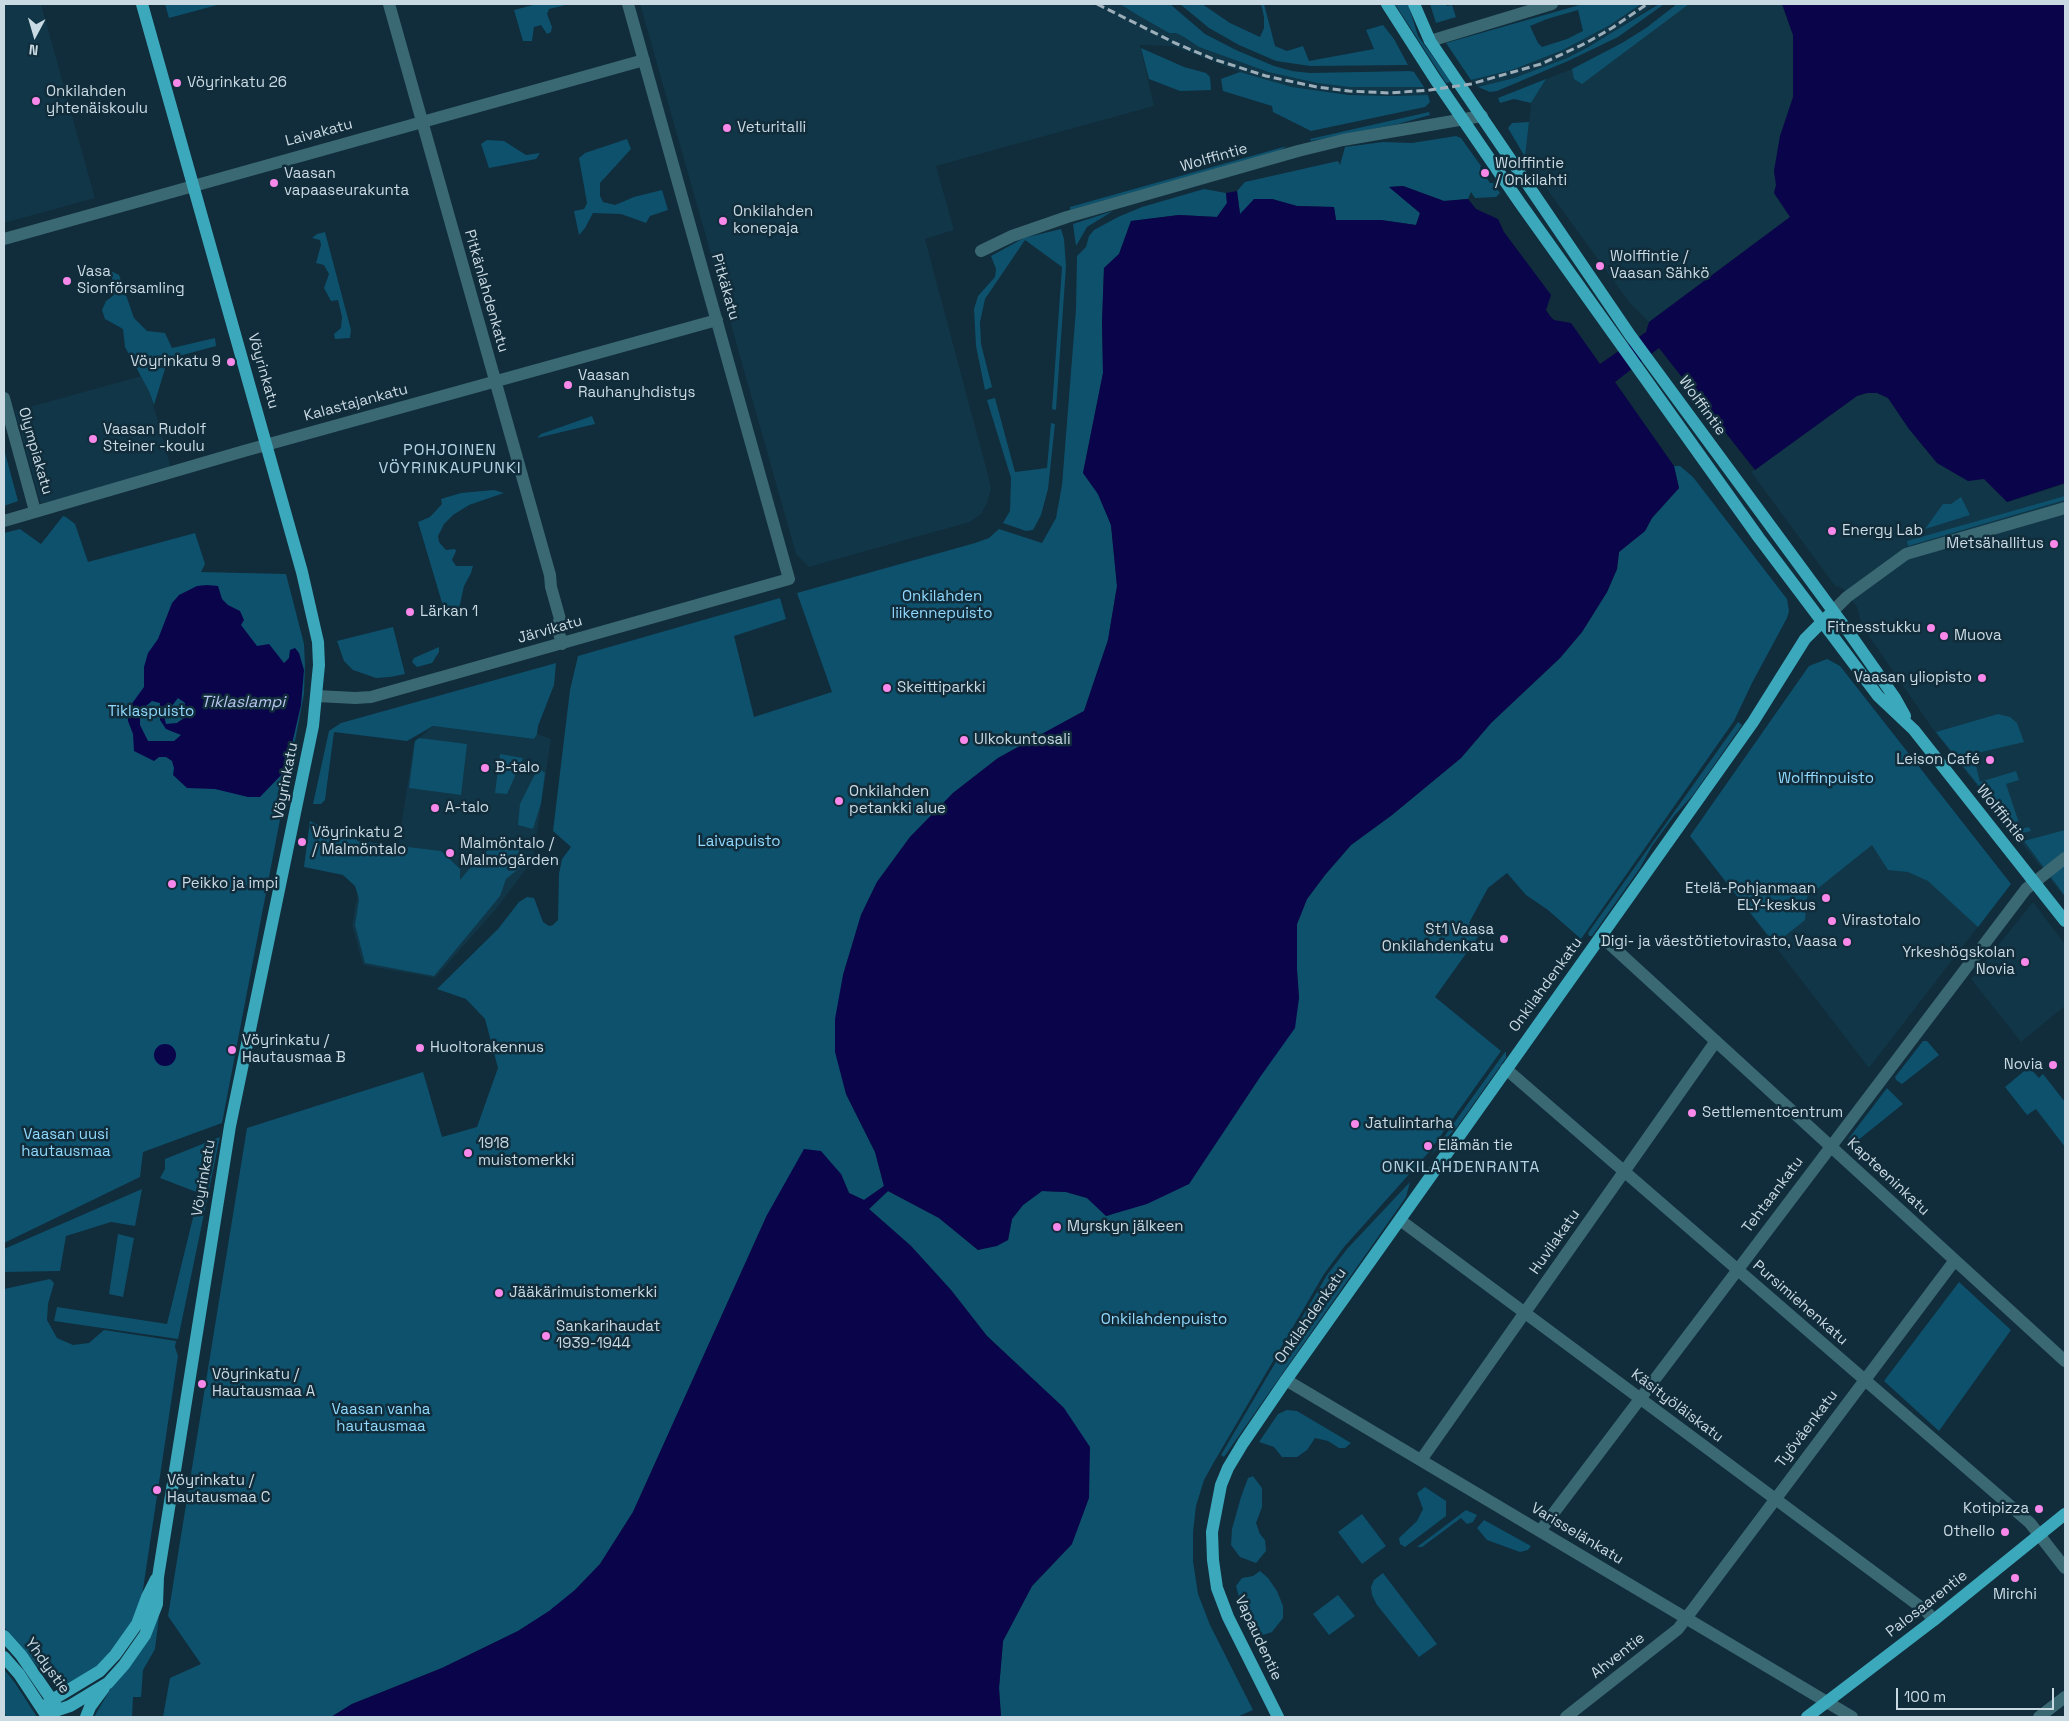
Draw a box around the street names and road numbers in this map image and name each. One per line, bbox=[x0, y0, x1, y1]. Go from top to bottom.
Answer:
street label: Laivakatu bbox=[283, 115, 355, 151]
street label: Wolffintie bbox=[1178, 140, 1250, 176]
street label: Pitkänlahdenkatu bbox=[460, 228, 512, 354]
street label: Pitkäkatu bbox=[707, 252, 743, 322]
street label: Vöyrinkatu bbox=[244, 331, 282, 411]
street label: Wolffintie bbox=[1674, 373, 1730, 439]
street label: Kalastajankatu bbox=[302, 380, 410, 426]
street label: Olympiakatu bbox=[14, 405, 56, 497]
street label: Järvikatu bbox=[515, 612, 585, 648]
street label: Vöyrinkatu bbox=[270, 741, 302, 821]
street label: Wolffintie bbox=[1972, 782, 2030, 846]
street label: Onkilahdenkatu bbox=[1506, 934, 1586, 1036]
street label: Kapteeninkatu bbox=[1843, 1134, 1933, 1220]
street label: Vöyrinkatu bbox=[188, 1138, 220, 1218]
street label: Tehtaankatu bbox=[1739, 1153, 1807, 1237]
street label: Huvilakatu bbox=[1526, 1206, 1584, 1278]
street label: Pursimiehenkatu bbox=[1749, 1257, 1851, 1349]
street label: Onkilahdenkatu bbox=[1271, 1265, 1351, 1367]
street label: Käsityöläiskatu bbox=[1627, 1366, 1727, 1446]
street label: Työväenkatu bbox=[1772, 1387, 1842, 1471]
street label: Varisselänkatu bbox=[1527, 1499, 1627, 1569]
street label: Palosaarentie bbox=[1883, 1567, 1971, 1641]
street label: Vapaudentie bbox=[1230, 1593, 1286, 1683]
street label: Ahventie bbox=[1587, 1629, 1649, 1683]
street label: Yhdystie bbox=[21, 1635, 73, 1697]

